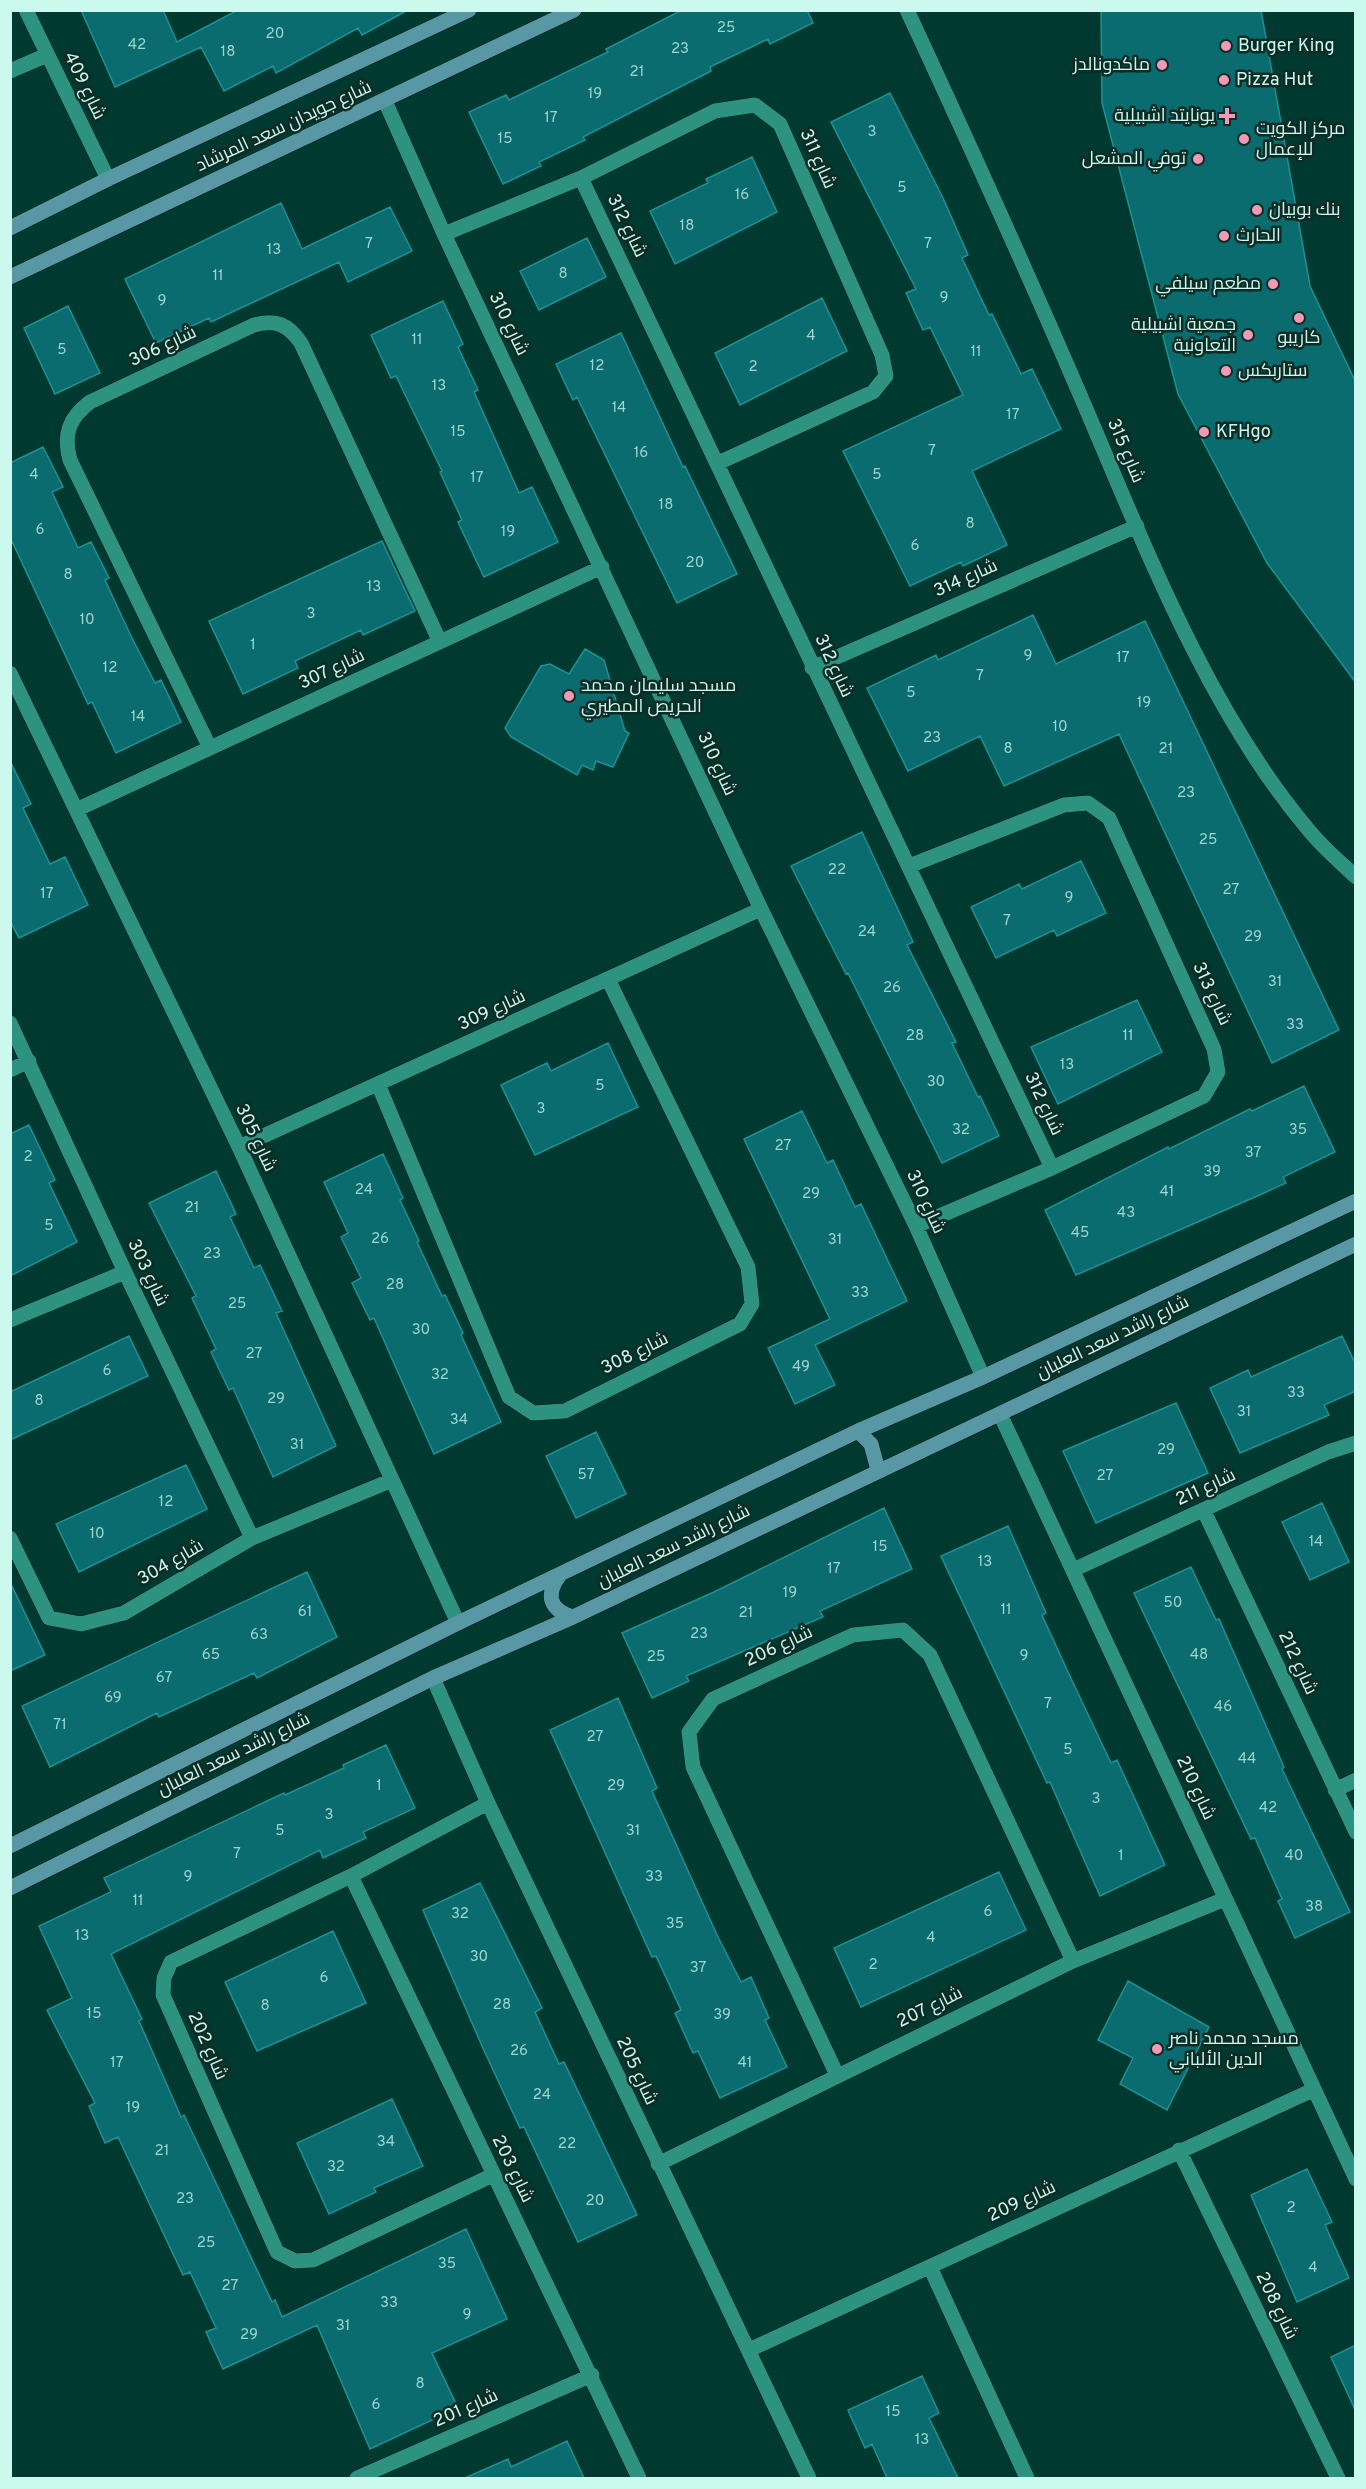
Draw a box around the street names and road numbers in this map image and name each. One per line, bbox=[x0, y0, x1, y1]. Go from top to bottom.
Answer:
street label: شارع 409 bbox=[58, 48, 110, 124]
street label: شارع جويدان سعد المرشاد bbox=[192, 76, 376, 178]
street label: شارع 311 bbox=[794, 125, 840, 193]
street label: شارع 312 bbox=[601, 191, 651, 261]
street label: شارع 310 bbox=[483, 288, 533, 360]
street label: شارع 306 bbox=[125, 321, 201, 373]
street label: شارع 315 bbox=[1101, 415, 1149, 487]
street label: شارع 314 bbox=[931, 555, 1001, 603]
street label: شارع 312 bbox=[808, 630, 858, 702]
street label: شارع 307 bbox=[295, 645, 369, 695]
street label: شارع 310 bbox=[691, 728, 741, 800]
street label: شارع 313 bbox=[1186, 959, 1236, 1029]
street label: شارع 309 bbox=[454, 985, 530, 1037]
street label: شارع 312 bbox=[1018, 1068, 1068, 1140]
street label: شارع 305 bbox=[229, 1100, 281, 1176]
street label: شارع 310 bbox=[900, 1166, 950, 1238]
street label: شارع 303 bbox=[121, 1235, 173, 1311]
street label: شارع راشد سعد العلبان bbox=[1033, 1291, 1193, 1385]
street label: شارع 308 bbox=[597, 1328, 673, 1380]
street label: شارع 211 bbox=[1172, 1464, 1240, 1512]
street label: شارع راشد سعد العلبان bbox=[594, 1500, 754, 1594]
street label: شارع 304 bbox=[134, 1535, 208, 1591]
street label: شارع 206 bbox=[741, 1621, 817, 1673]
street label: شارع 212 bbox=[1272, 1627, 1322, 1699]
street label: شارع راشد سعد العلبان bbox=[154, 1708, 314, 1802]
street label: شارع 210 bbox=[1170, 1752, 1220, 1824]
street label: شارع 207 bbox=[893, 1982, 967, 2034]
street label: شارع 202 bbox=[182, 2008, 232, 2084]
street label: شارع 205 bbox=[610, 2033, 662, 2109]
street label: شارع 203 bbox=[486, 2131, 538, 2207]
street label: شارع 209 bbox=[984, 2176, 1060, 2228]
street label: شارع 208 bbox=[1250, 2268, 1302, 2344]
street label: شارع 201 bbox=[430, 2385, 502, 2433]

